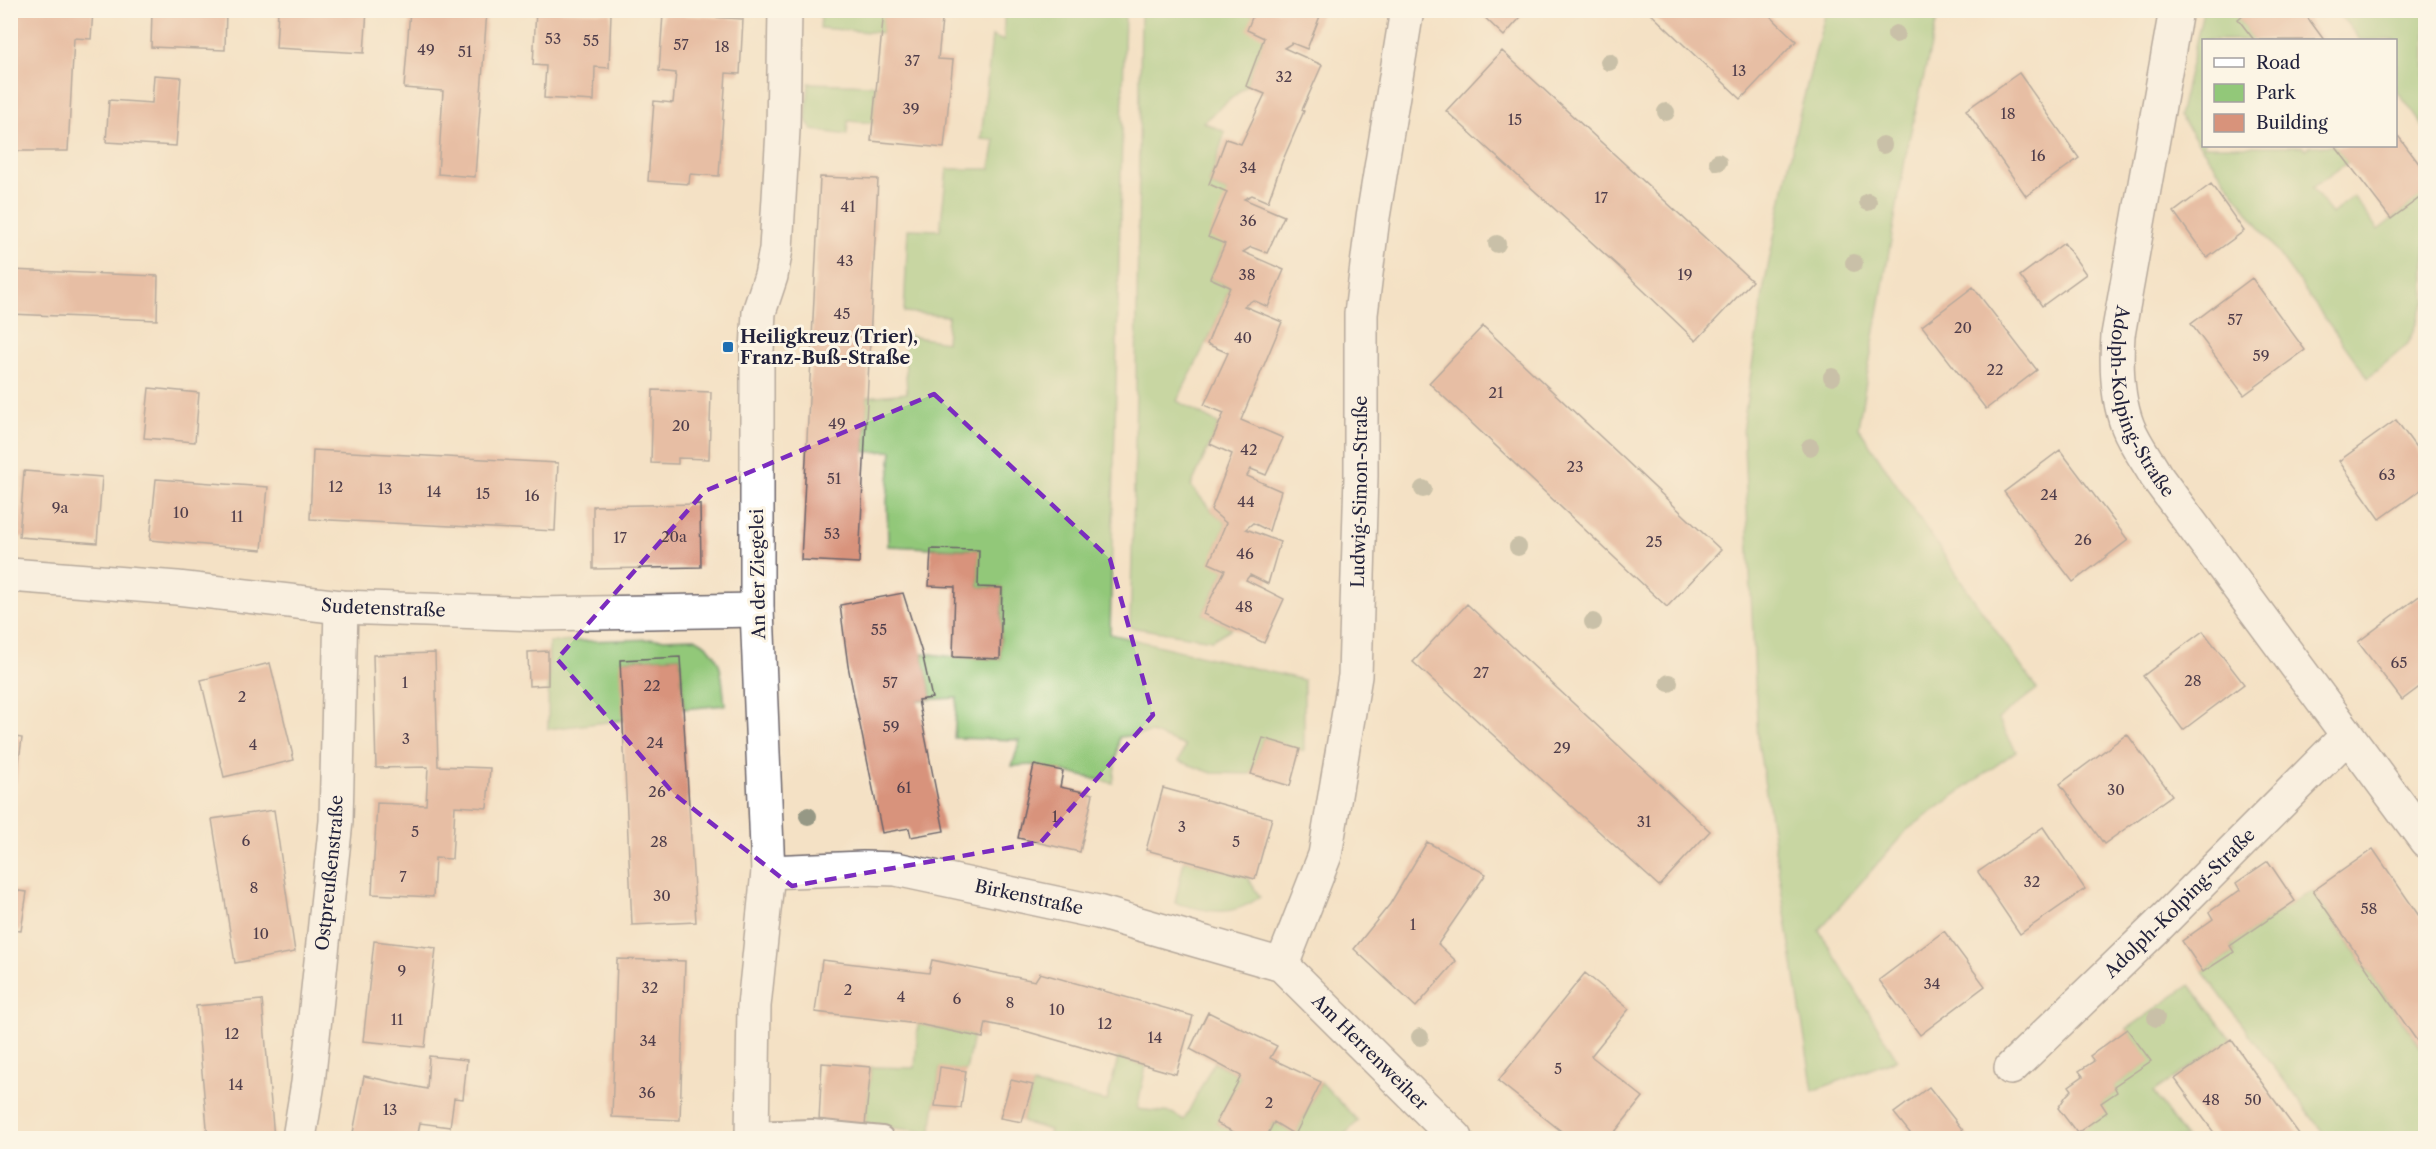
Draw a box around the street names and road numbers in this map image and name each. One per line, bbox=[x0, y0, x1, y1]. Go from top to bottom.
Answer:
street label: Adolph-Kolping-Straße bbox=[2106, 303, 2179, 502]
street label: Ludwig-Simon-Straße bbox=[1347, 396, 1372, 588]
street label: An der Ziegelei bbox=[746, 508, 770, 640]
street label: Sudetenstraße bbox=[320, 594, 446, 622]
street label: Ostpreußenstraße bbox=[311, 795, 348, 952]
street label: Adolph-Kolping-Straße bbox=[2099, 824, 2260, 983]
street label: Birkenstraße bbox=[973, 875, 1085, 920]
street label: Am Herrenweiher bbox=[1306, 989, 1433, 1115]

